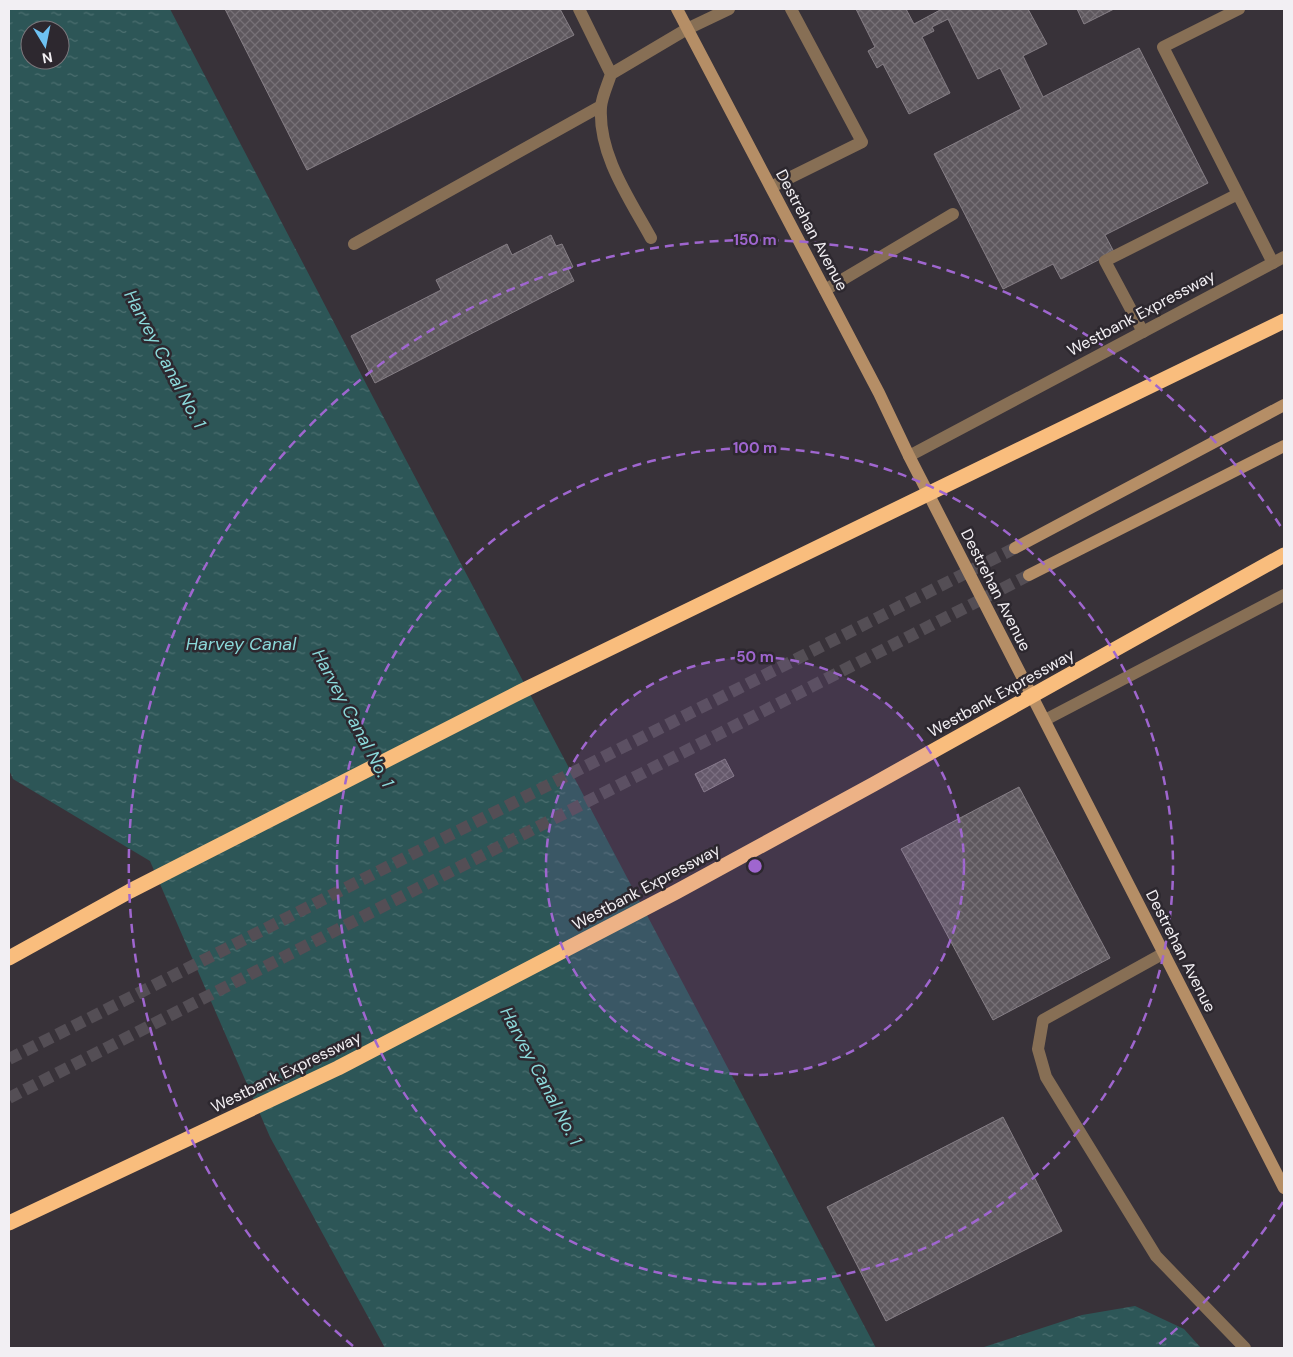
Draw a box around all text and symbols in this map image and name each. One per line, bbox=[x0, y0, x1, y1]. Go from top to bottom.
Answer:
north arrow bbox=[20, 20, 70, 70]
text: N bbox=[41, 48, 54, 68]
street label: Destrehan Avenue bbox=[771, 166, 853, 294]
text: 150 m bbox=[734, 230, 777, 250]
street label: Westbank Expressway bbox=[1063, 265, 1219, 361]
water label: Harvey Canal No. 1 bbox=[118, 286, 212, 432]
text: 100 m bbox=[733, 438, 777, 458]
street label: Destrehan Avenue bbox=[956, 525, 1036, 655]
water label: Harvey Canal bbox=[186, 632, 297, 656]
street label: Westbank Expressway bbox=[924, 644, 1078, 742]
water label: Harvey Canal No. 1 bbox=[306, 645, 400, 791]
text: 50 m bbox=[736, 647, 774, 667]
street label: Westbank Expressway bbox=[568, 839, 724, 935]
centre of rings bbox=[746, 857, 764, 875]
street label: Destrehan Avenue bbox=[1141, 886, 1221, 1016]
water label: Harvey Canal No. 1 bbox=[494, 1003, 588, 1149]
street label: Westbank Expressway bbox=[207, 1026, 365, 1118]

